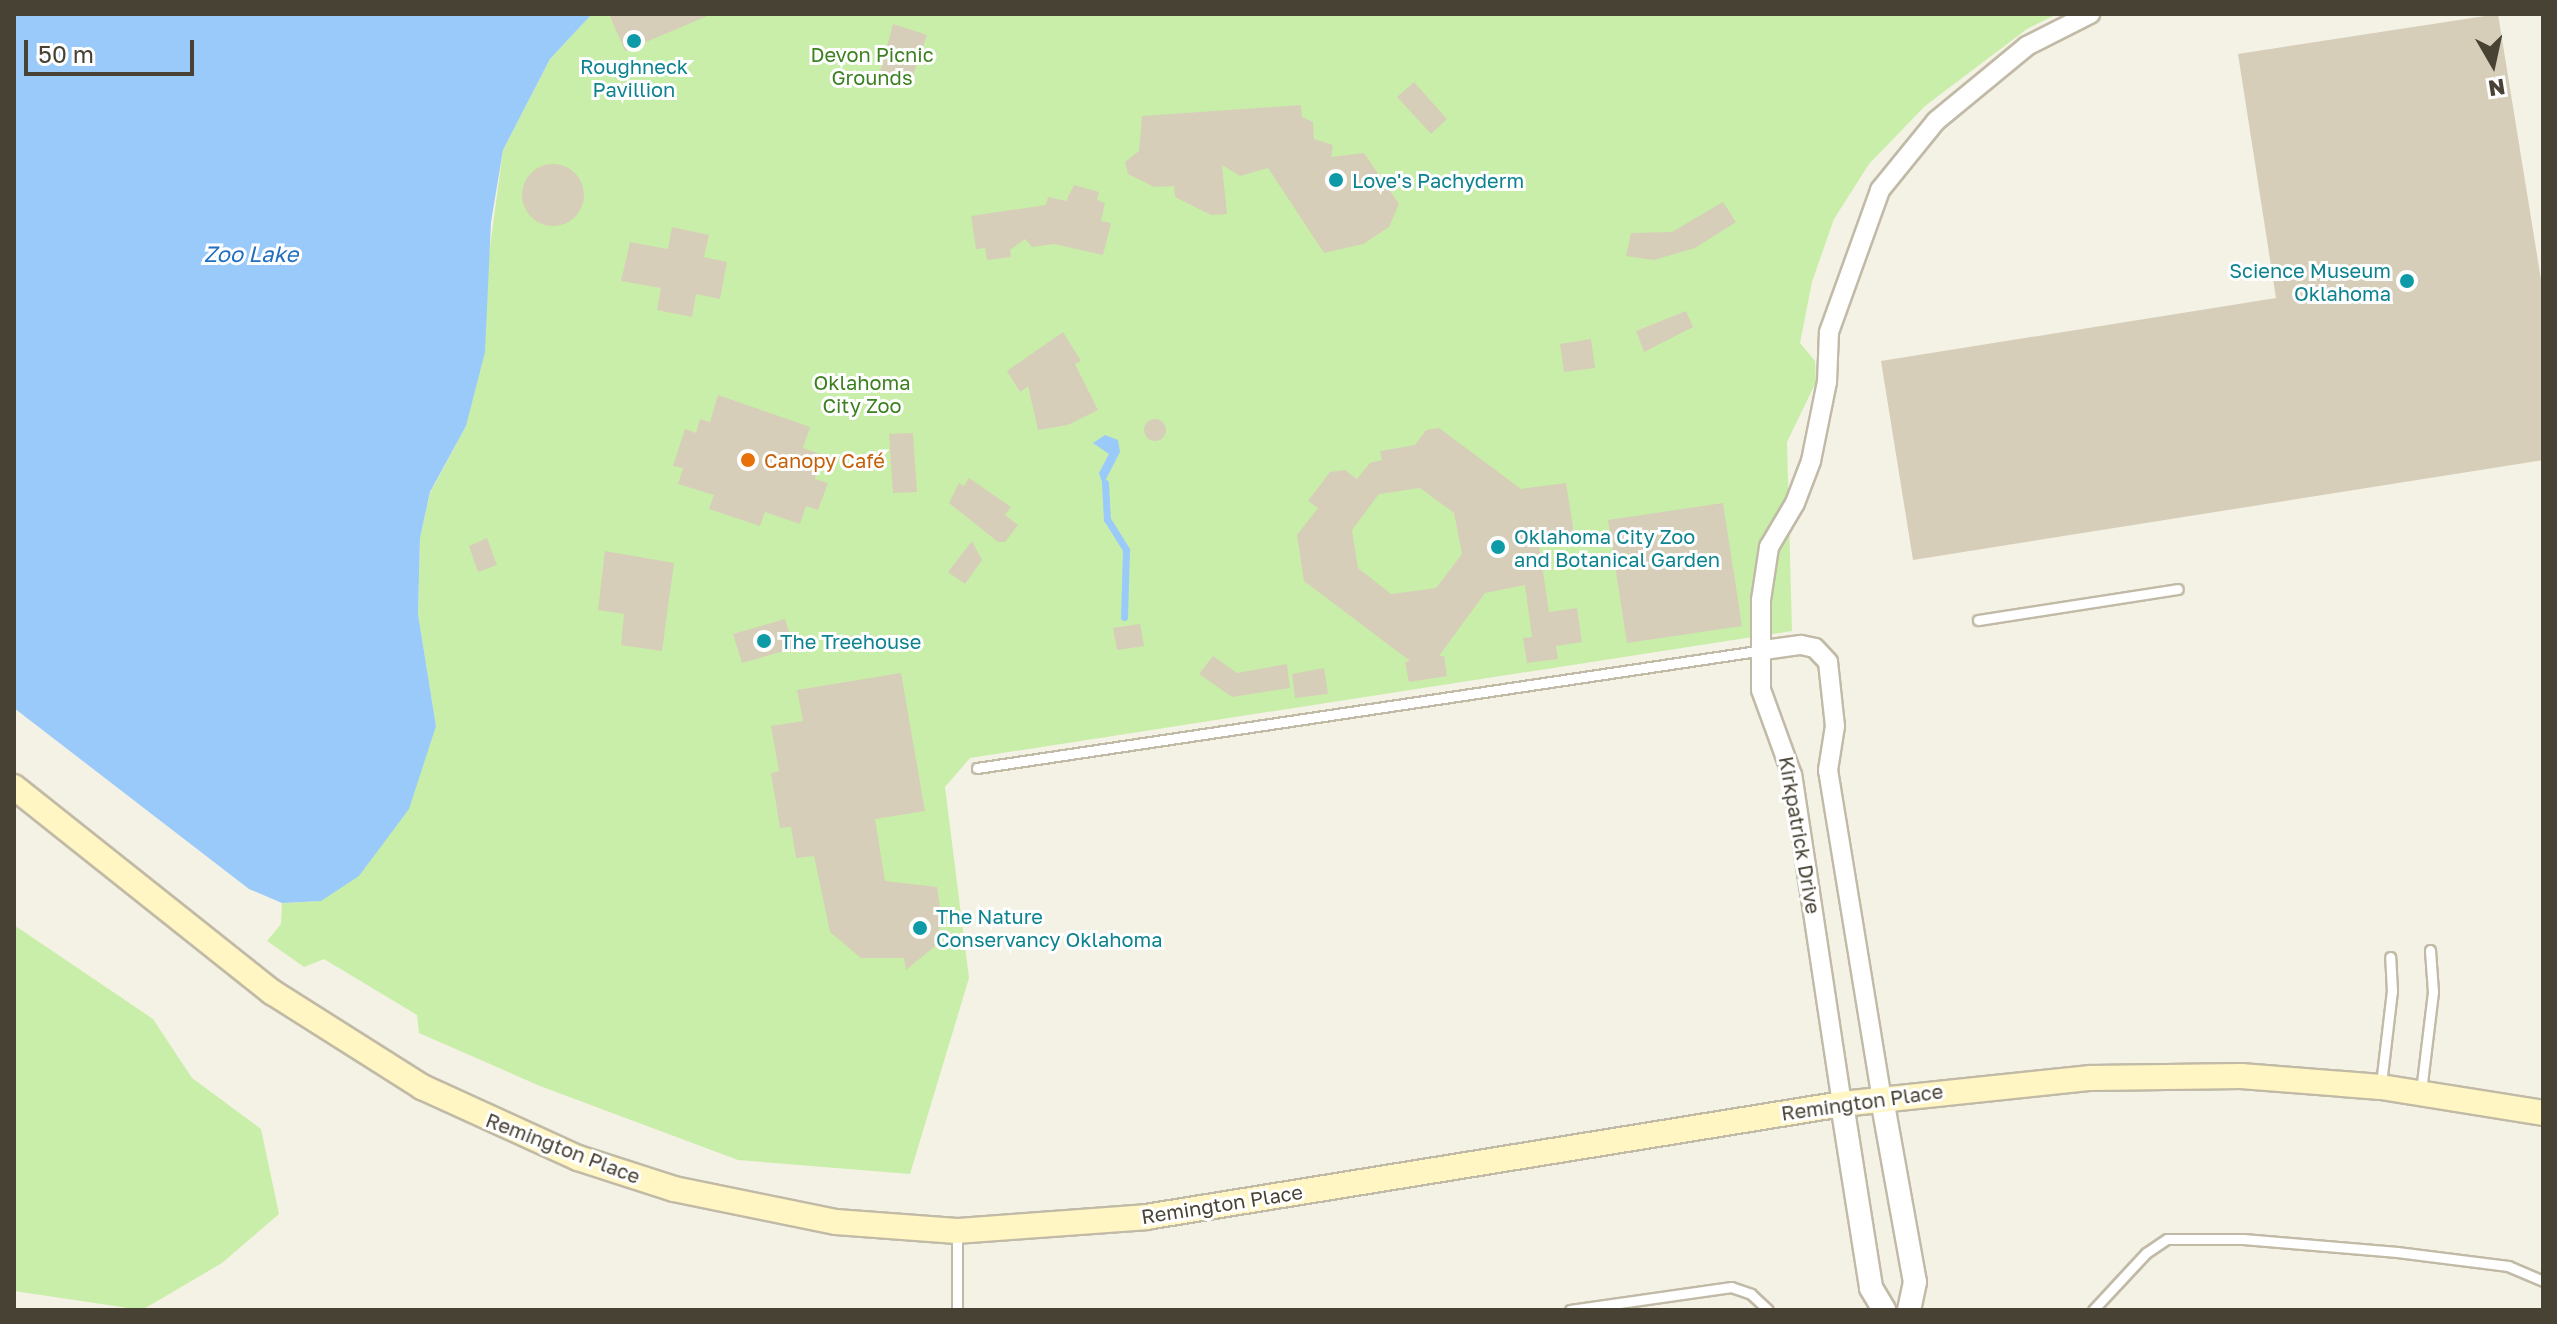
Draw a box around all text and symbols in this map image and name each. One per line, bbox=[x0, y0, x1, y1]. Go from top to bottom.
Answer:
scale bar bbox=[28, 24, 198, 74]
north arrow bbox=[2453, 24, 2533, 104]
marker: Roughneck Pavillion bbox=[625, 32, 643, 50]
text: 50 m bbox=[38, 39, 94, 68]
park label: Devon Picnic Grounds bbox=[810, 42, 934, 89]
place label: Roughneck Pavillion bbox=[580, 54, 688, 101]
text: N bbox=[2486, 74, 2507, 103]
place label: Love's Pachyderm bbox=[1352, 168, 1524, 192]
marker: Love's Pachyderm bbox=[1327, 171, 1345, 189]
water label: Zoo Lake bbox=[204, 241, 298, 267]
place label: Science Museum Oklahoma bbox=[2229, 258, 2391, 305]
marker: Science Museum Oklahoma bbox=[2398, 272, 2416, 290]
park label: Oklahoma City Zoo bbox=[813, 370, 911, 417]
place label: Canopy Café bbox=[764, 448, 885, 472]
marker: Canopy Café bbox=[739, 451, 757, 469]
place label: Oklahoma City Zoo and Botanical Garden bbox=[1514, 524, 1720, 571]
marker: Oklahoma City Zoo and Botanical Garden bbox=[1489, 538, 1507, 556]
place label: The Treehouse bbox=[780, 629, 921, 653]
marker: The Treehouse bbox=[755, 632, 773, 650]
street label: Kirkpatrick Drive bbox=[1774, 754, 1826, 916]
place label: The Nature Conservancy Oklahoma bbox=[936, 904, 1162, 951]
marker: The Nature Conservancy Oklahoma bbox=[911, 919, 929, 937]
street label: Remington Place bbox=[1779, 1079, 1945, 1125]
street label: Remington Place bbox=[482, 1108, 644, 1188]
street label: Remington Place bbox=[1139, 1179, 1305, 1229]

